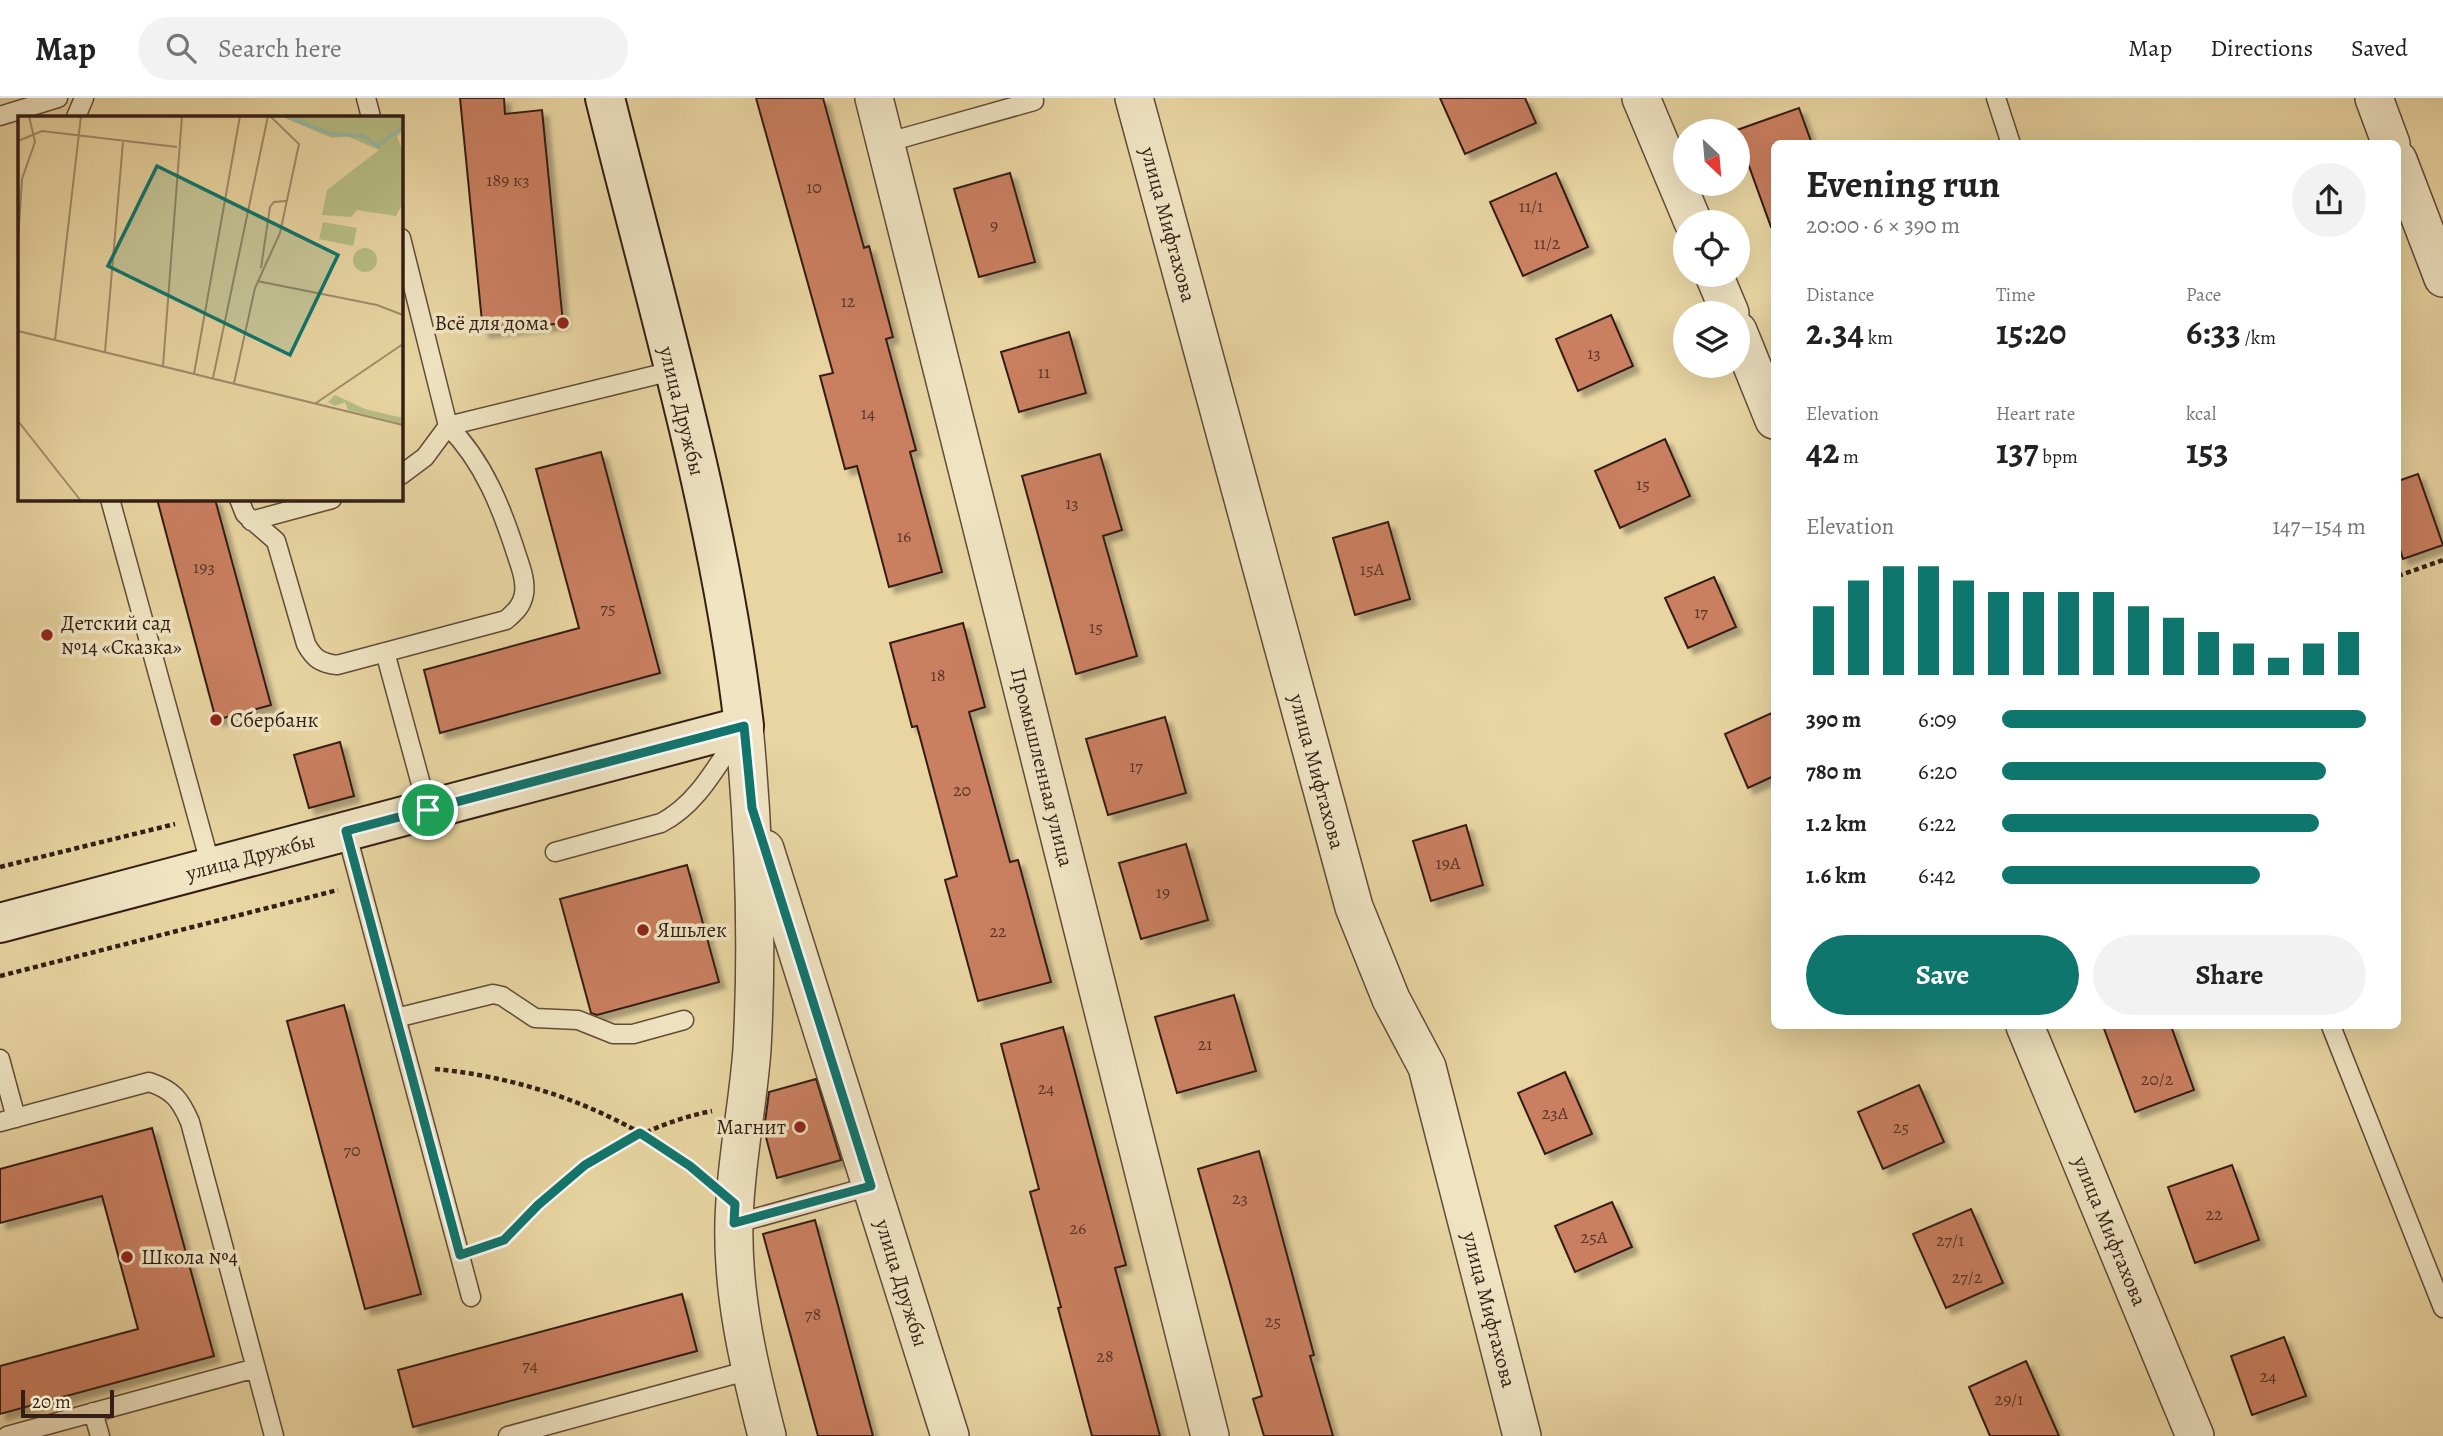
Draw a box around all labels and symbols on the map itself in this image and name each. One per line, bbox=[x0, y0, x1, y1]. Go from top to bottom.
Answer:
inset map bbox=[18, 116, 402, 500]
north arrow bbox=[1673, 119, 1750, 196]
street label: улица Мифтахова bbox=[1134, 143, 1203, 305]
house number: 189 к3 bbox=[486, 168, 530, 192]
house number: 10 bbox=[806, 175, 822, 199]
house number: 11/1 bbox=[1519, 194, 1543, 218]
house number: 9 bbox=[990, 213, 998, 237]
house number: 11/2 bbox=[1534, 231, 1561, 255]
house number: 12 bbox=[841, 289, 856, 313]
place label: Всё для дома bbox=[434, 309, 549, 337]
marker: Всё для дома bbox=[555, 315, 571, 331]
house number: 13 bbox=[1587, 341, 1601, 365]
street label: улица Дружбы bbox=[652, 342, 712, 479]
house number: 11 bbox=[1038, 360, 1050, 384]
house number: 14 bbox=[861, 401, 875, 425]
house number: 15 bbox=[1636, 472, 1650, 496]
house number: 13 bbox=[1065, 491, 1079, 515]
house number: 16 bbox=[897, 524, 911, 548]
house number: 193 bbox=[193, 555, 215, 579]
house number: 15А bbox=[1360, 557, 1385, 581]
house number: 75 bbox=[600, 596, 616, 620]
house number: 17 bbox=[1694, 600, 1708, 624]
place label: Детский сад №14 «Сказка» bbox=[61, 609, 182, 661]
house number: 15 bbox=[1089, 615, 1103, 639]
marker: Детский сад №14 «Сказка» bbox=[39, 627, 55, 643]
house number: 18 bbox=[931, 663, 945, 687]
street label: Промышленная улица bbox=[1004, 665, 1081, 870]
street label: улица Мифтахова bbox=[1282, 690, 1352, 853]
place label: Сбербанк bbox=[230, 706, 318, 734]
marker: Сбербанк bbox=[208, 712, 224, 728]
house number: 17 bbox=[1129, 754, 1143, 778]
house number: 20 bbox=[953, 778, 971, 802]
pin bbox=[398, 780, 458, 840]
street label: улица Дружбы bbox=[182, 826, 318, 887]
house number: 19А bbox=[1436, 851, 1461, 875]
house number: 19 bbox=[1156, 880, 1170, 904]
place label: Яшьлек bbox=[657, 916, 727, 944]
house number: 22 bbox=[989, 919, 1007, 943]
marker: Яшьлек bbox=[635, 922, 651, 938]
house number: 21 bbox=[1198, 1032, 1212, 1056]
house number: 20/2 bbox=[2141, 1067, 2174, 1091]
house number: 24 bbox=[1038, 1076, 1054, 1100]
house number: 23А bbox=[1542, 1101, 1569, 1125]
place label: Магнит bbox=[716, 1113, 786, 1141]
house number: 25 bbox=[1893, 1115, 1909, 1139]
marker: Магнит bbox=[792, 1119, 808, 1135]
house number: 70 bbox=[343, 1138, 361, 1162]
street label: улица Мифтахова bbox=[2066, 1151, 2154, 1310]
house number: 23 bbox=[1232, 1186, 1248, 1210]
house number: 22 bbox=[2205, 1202, 2223, 1226]
street label: улица Дружбы bbox=[868, 1215, 935, 1350]
house number: 26 bbox=[1070, 1216, 1086, 1240]
house number: 25А bbox=[1581, 1225, 1608, 1249]
street label: улица Мифтахова bbox=[1456, 1228, 1523, 1391]
house number: 27/1 bbox=[1936, 1228, 1964, 1252]
place label: Школа №4 bbox=[141, 1243, 238, 1271]
marker: Школа №4 bbox=[119, 1249, 135, 1265]
house number: 27/2 bbox=[1952, 1265, 1983, 1289]
house number: 78 bbox=[805, 1302, 821, 1326]
house number: 25 bbox=[1265, 1309, 1281, 1333]
house number: 28 bbox=[1096, 1344, 1114, 1368]
house number: 74 bbox=[522, 1353, 538, 1377]
house number: 24 bbox=[2260, 1364, 2276, 1388]
scale bar bbox=[21, 1387, 114, 1419]
house number: 29/1 bbox=[1995, 1387, 2023, 1411]

